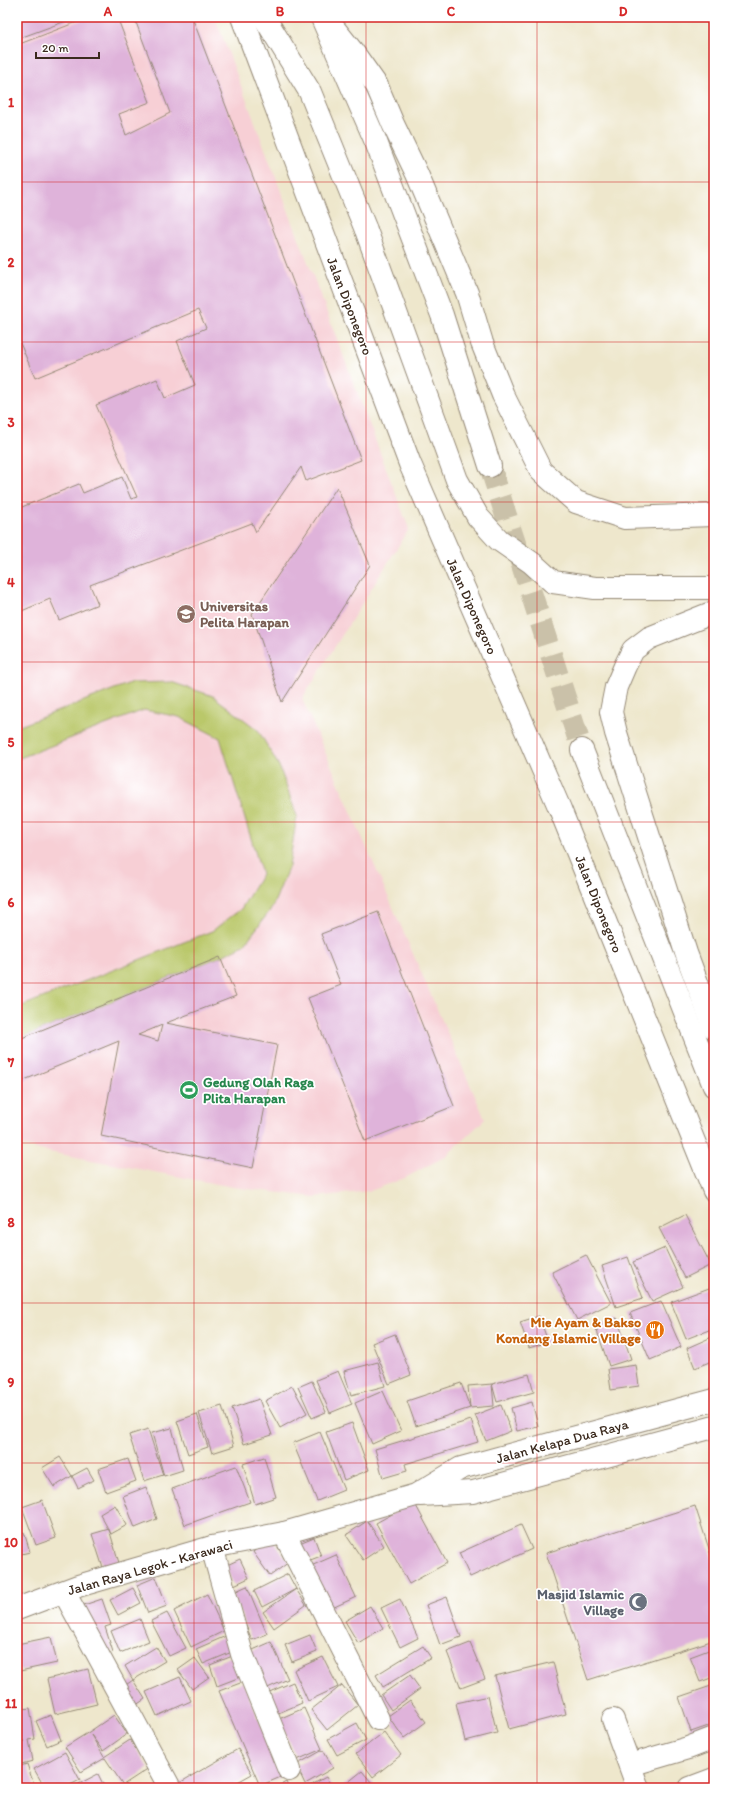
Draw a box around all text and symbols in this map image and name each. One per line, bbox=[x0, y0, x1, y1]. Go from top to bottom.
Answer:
text: A bbox=[103, 4, 113, 19]
text: B bbox=[276, 4, 285, 19]
text: C bbox=[447, 4, 456, 19]
text: D bbox=[619, 4, 628, 19]
scale bar bbox=[36, 34, 99, 60]
text: 20 m bbox=[42, 41, 69, 55]
text: 1 bbox=[8, 95, 14, 110]
text: 2 bbox=[8, 255, 15, 270]
street label: Jalan Diponegoro bbox=[323, 255, 376, 358]
text: 3 bbox=[7, 415, 15, 430]
street label: Jalan Diponegoro bbox=[443, 555, 500, 657]
text: 4 bbox=[7, 575, 15, 590]
place label: Universitas Pelita Harapan bbox=[200, 598, 290, 631]
school or university icon: Universitas Pelita Harapan bbox=[175, 603, 197, 625]
text: 5 bbox=[8, 735, 15, 750]
street label: Jalan Diponegoro bbox=[571, 853, 626, 955]
text: 6 bbox=[8, 895, 15, 910]
text: 7 bbox=[7, 1055, 15, 1070]
place label: Gedung Olah Raga Plita Harapan bbox=[203, 1074, 314, 1107]
sports icon: Gedung Olah Raga Plita Harapan bbox=[178, 1079, 200, 1101]
text: 8 bbox=[7, 1215, 15, 1230]
place label: Mie Ayam & Bakso Kondang Islamic Village bbox=[496, 1314, 641, 1347]
restaurant icon: Mie Ayam & Bakso Kondang Islamic Village bbox=[644, 1319, 666, 1341]
text: 9 bbox=[8, 1375, 15, 1390]
street label: Jalan Kelapa Dua Raya bbox=[494, 1415, 631, 1467]
text: 10 bbox=[4, 1535, 18, 1550]
street label: Jalan Raya Legok - Karawaci bbox=[66, 1536, 235, 1599]
place label: Masjid Islamic Village bbox=[537, 1586, 624, 1619]
mosque icon: Masjid Islamic Village bbox=[627, 1591, 649, 1613]
text: 11 bbox=[5, 1696, 17, 1711]

